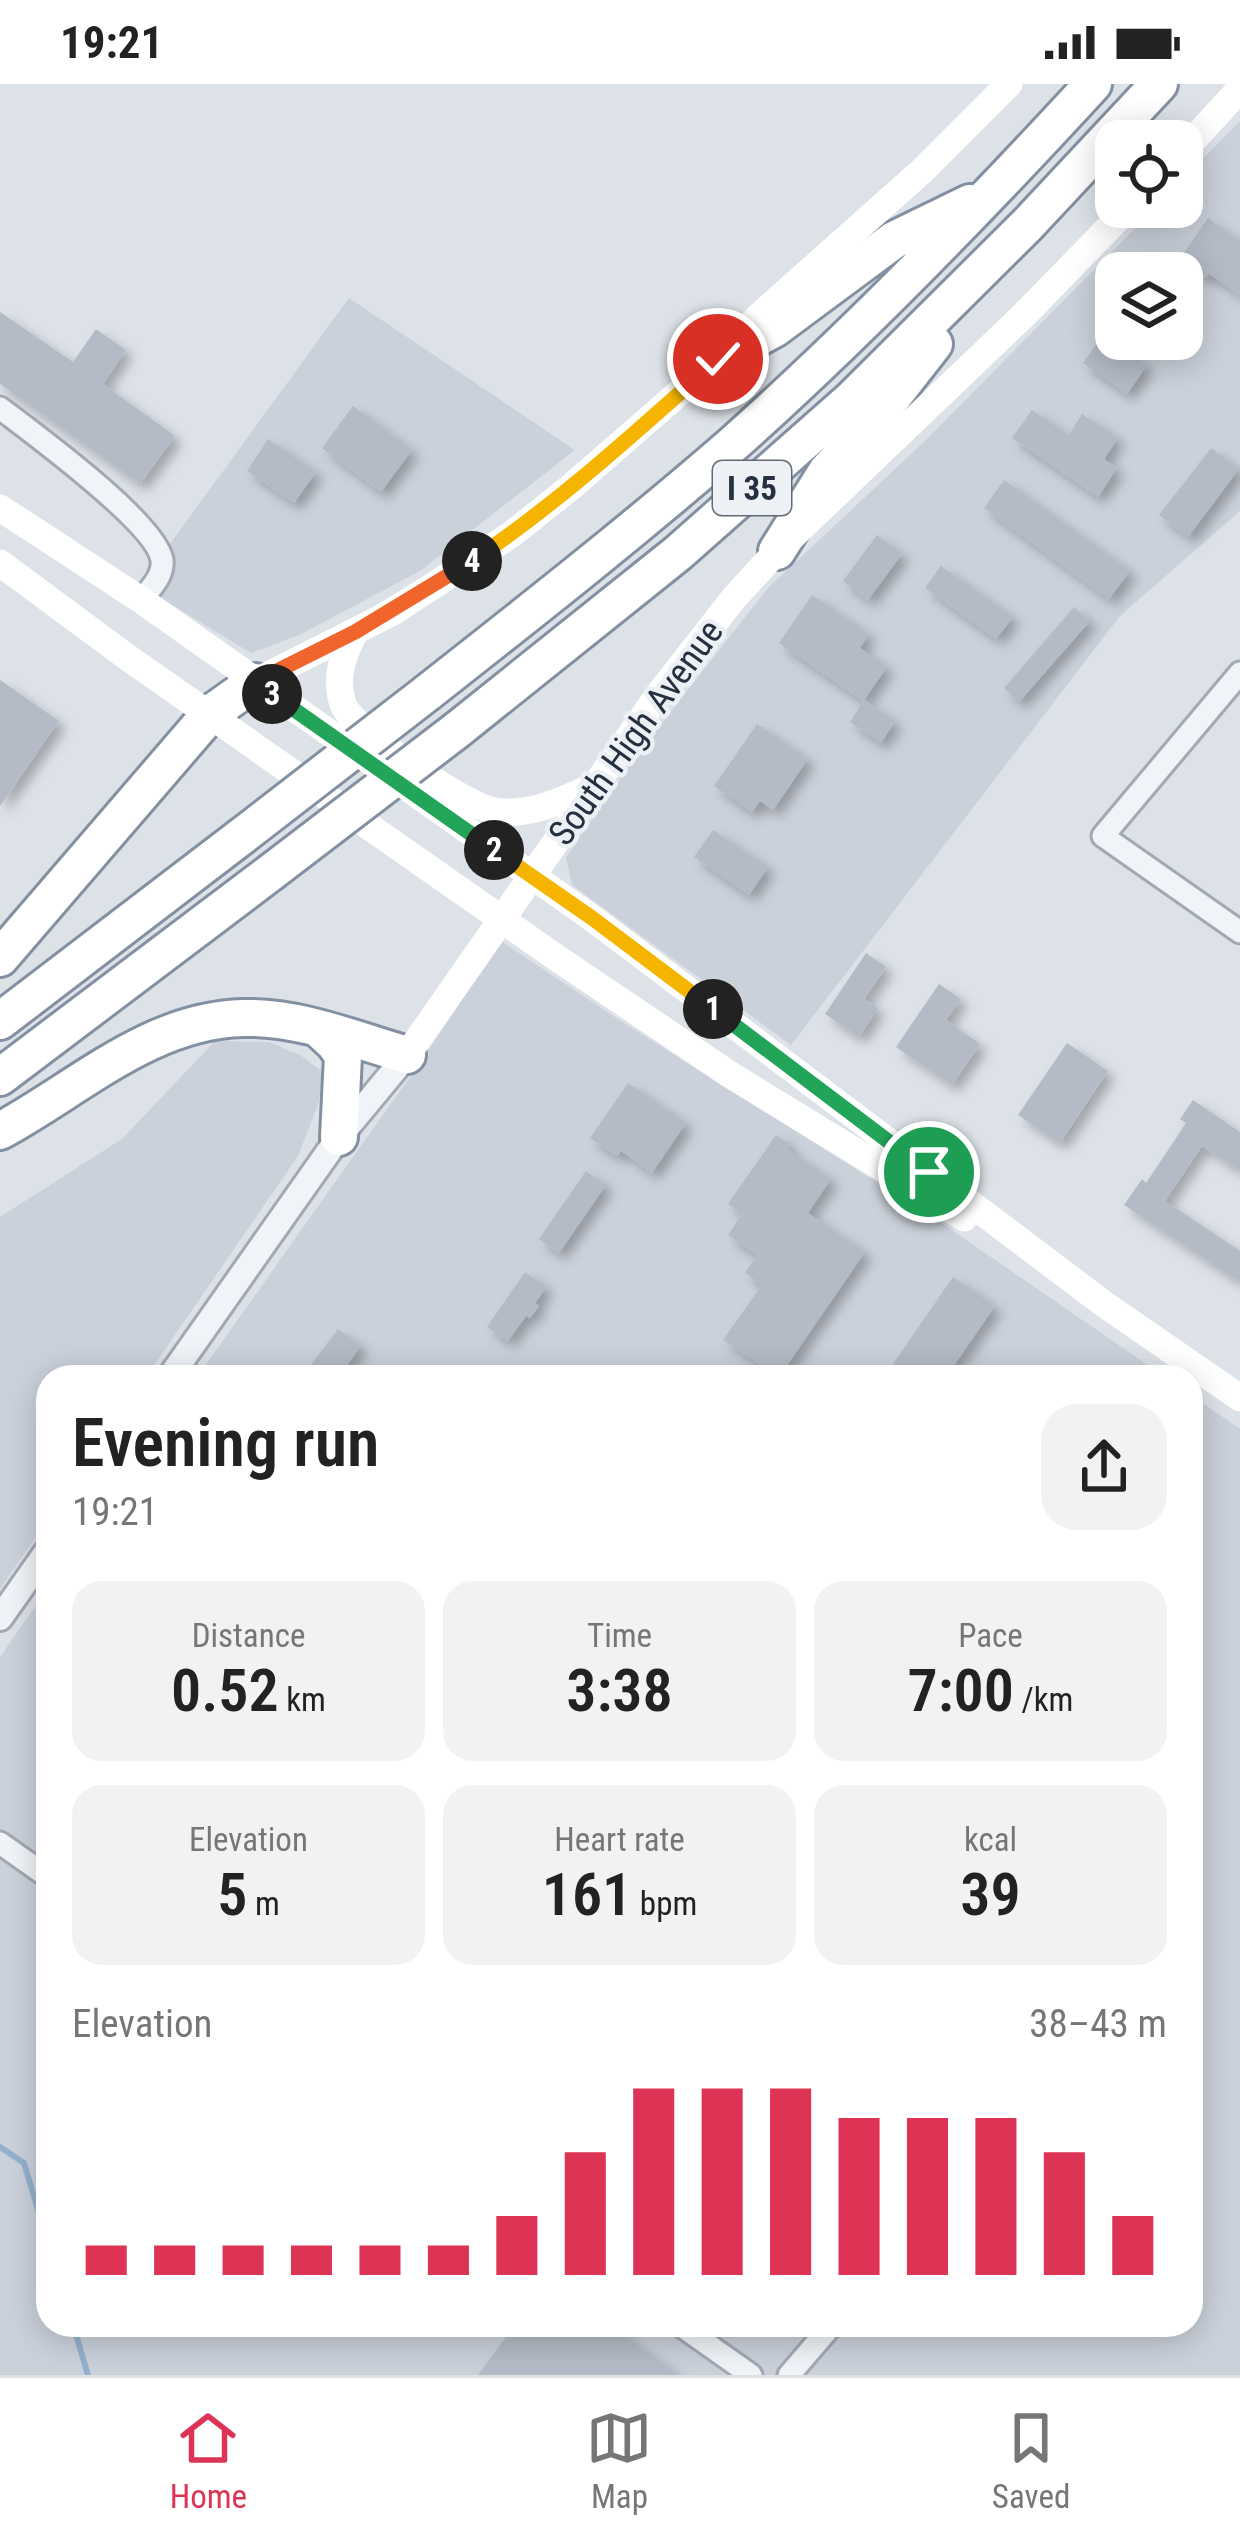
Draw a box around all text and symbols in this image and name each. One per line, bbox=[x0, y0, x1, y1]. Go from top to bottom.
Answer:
text: 19:21 bbox=[60, 16, 163, 69]
map controls bbox=[1095, 120, 1203, 360]
button: locate bbox=[1095, 120, 1203, 228]
button: layers bbox=[1095, 252, 1203, 360]
pin bbox=[667, 308, 769, 410]
icon: check bbox=[685, 326, 751, 392]
road number: I 35 bbox=[713, 461, 791, 515]
pin: 4 bbox=[442, 531, 502, 591]
text: 4 bbox=[464, 541, 480, 580]
street label: South High Avenue bbox=[540, 612, 732, 853]
pin: 3 bbox=[242, 664, 302, 724]
text: 3 bbox=[264, 674, 280, 713]
pin: 2 bbox=[464, 820, 524, 880]
text: 2 bbox=[486, 830, 502, 869]
pin: 1 bbox=[683, 979, 743, 1039]
text: 1 bbox=[705, 989, 721, 1028]
pin bbox=[878, 1121, 980, 1223]
icon: arrive bbox=[896, 1139, 962, 1205]
button: share bbox=[1041, 1404, 1167, 1530]
text: Evening run bbox=[72, 1405, 379, 1482]
text: 19:21 bbox=[72, 1489, 158, 1535]
text: Distance bbox=[192, 1616, 305, 1655]
text: Time bbox=[587, 1616, 652, 1655]
text: Pace bbox=[958, 1616, 1023, 1655]
text: 0.52 bbox=[171, 1655, 279, 1726]
text: 3:38 bbox=[566, 1655, 673, 1726]
text: 7:00 bbox=[908, 1655, 1014, 1726]
text: km bbox=[279, 1680, 326, 1719]
text: /km bbox=[1014, 1680, 1073, 1719]
text: Elevation bbox=[189, 1820, 308, 1859]
text: Heart rate bbox=[554, 1820, 685, 1859]
text: kcal bbox=[964, 1820, 1017, 1859]
text: 5 bbox=[217, 1859, 247, 1930]
text: 161 bbox=[542, 1859, 632, 1930]
text: 39 bbox=[960, 1859, 1021, 1930]
text: m bbox=[247, 1884, 280, 1923]
text: bpm bbox=[632, 1884, 697, 1923]
text: Elevation bbox=[72, 2001, 212, 2047]
text: 38–43 m bbox=[1029, 2001, 1167, 2047]
tab: Home bbox=[170, 2405, 247, 2516]
tab: Map bbox=[586, 2405, 652, 2516]
tab: Saved bbox=[992, 2405, 1070, 2516]

